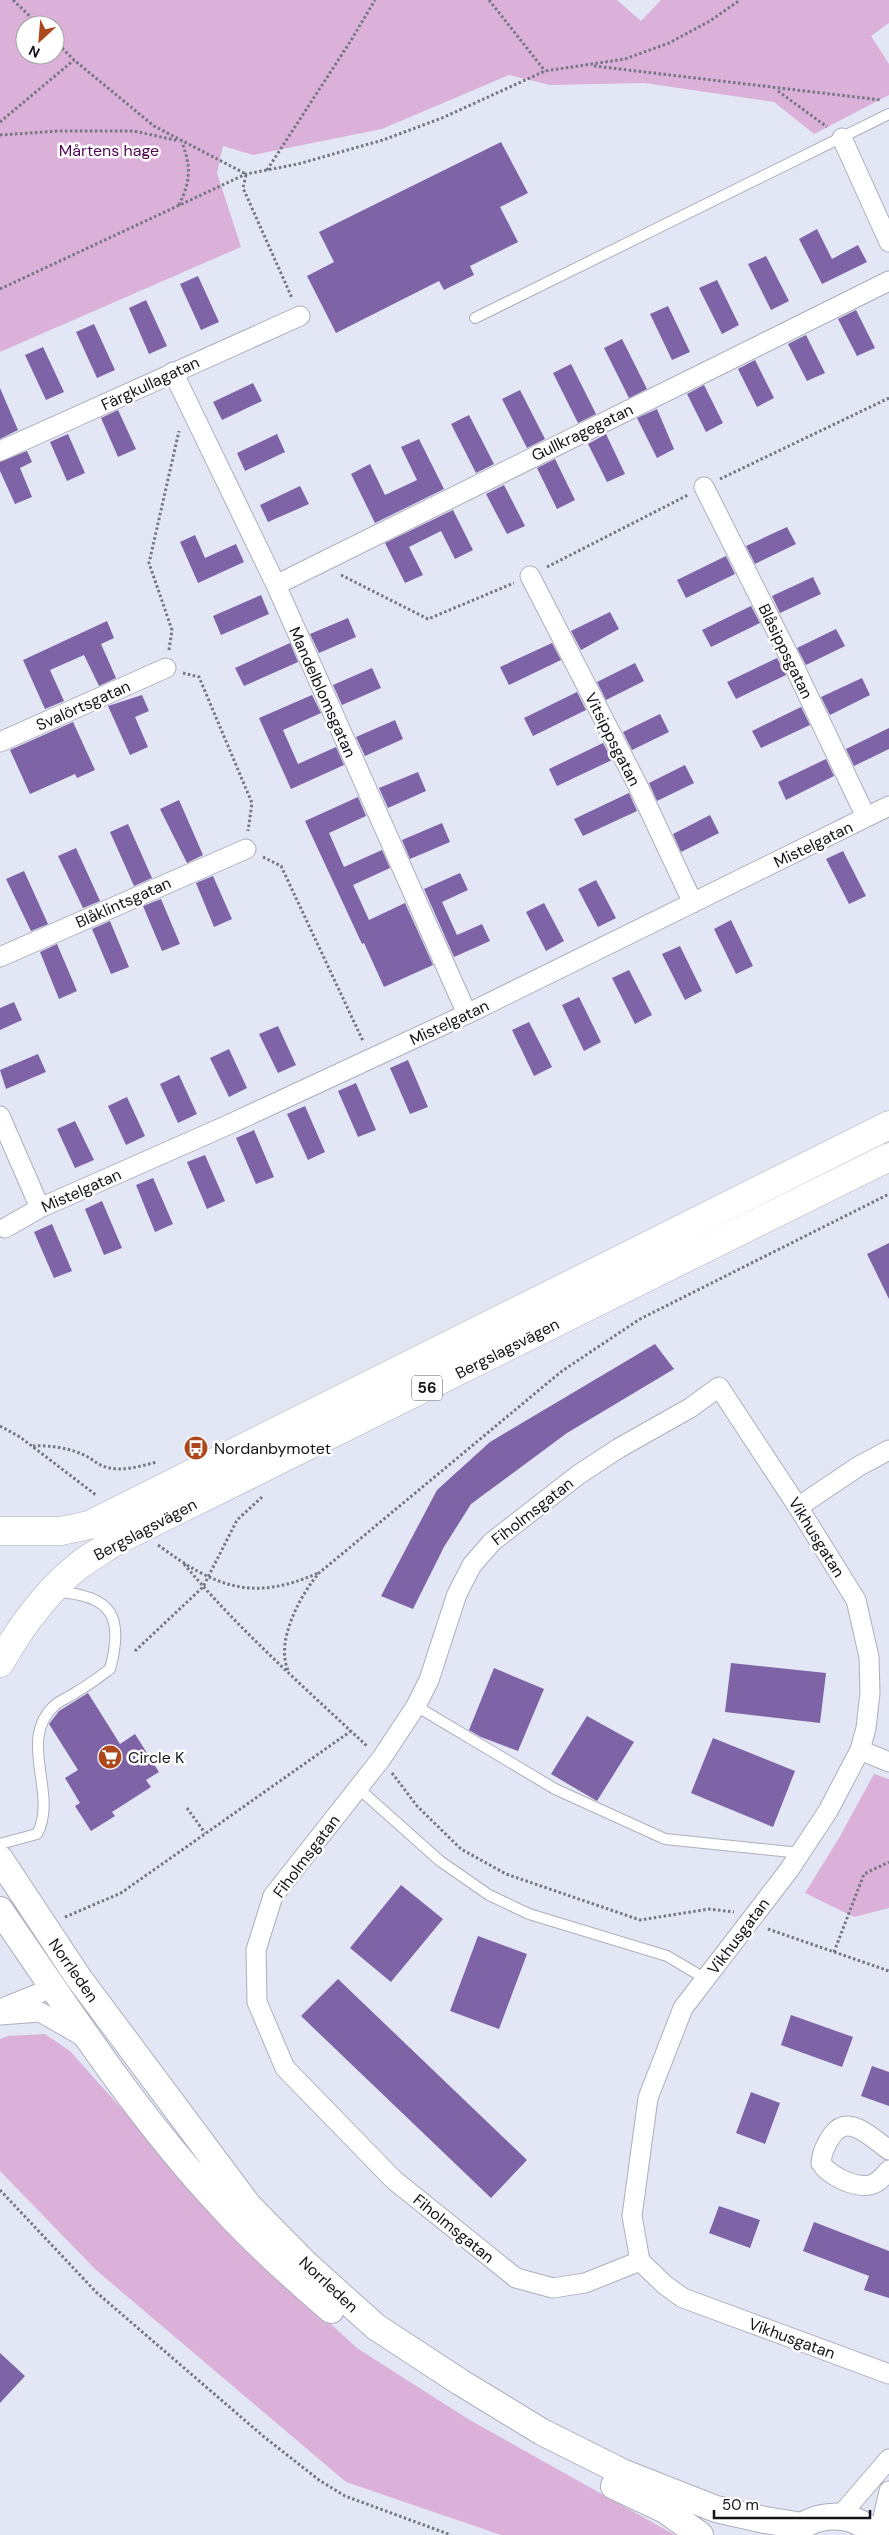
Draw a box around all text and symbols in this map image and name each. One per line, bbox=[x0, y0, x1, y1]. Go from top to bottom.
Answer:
north arrow bbox=[15, 15, 65, 65]
text: N bbox=[26, 41, 43, 62]
park label: Mårtens hage bbox=[59, 140, 159, 161]
street label: Färgkullagatan bbox=[98, 352, 203, 415]
street label: Gullkragegatan bbox=[528, 399, 636, 466]
street label: Blåsippsgatan bbox=[753, 600, 818, 702]
street label: Mandelblomsgatan bbox=[284, 624, 361, 761]
street label: Svalörtsgatan bbox=[33, 675, 134, 736]
street label: Vitsippsgatan bbox=[580, 689, 645, 790]
street label: Mistelgatan bbox=[770, 816, 856, 873]
street label: Blåklintsgatan bbox=[72, 872, 174, 933]
street label: Mistelgatan bbox=[406, 995, 492, 1050]
street label: Mistelgatan bbox=[38, 1164, 124, 1217]
street label: Bergslagsvägen bbox=[452, 1313, 563, 1384]
road number: 56 bbox=[412, 1376, 442, 1400]
bus stop icon: Nordanbymotet bbox=[183, 1435, 209, 1461]
place label: Nordanbymotet bbox=[214, 1438, 331, 1459]
street label: Fiholmsgatan bbox=[487, 1473, 578, 1550]
street label: Bergslagsvägen bbox=[90, 1493, 200, 1565]
street label: Vikhusgatan bbox=[784, 1493, 849, 1581]
supermarket icon: Circle K bbox=[97, 1744, 123, 1770]
place label: Circle K bbox=[128, 1747, 184, 1768]
street label: Fiholmsgatan bbox=[268, 1811, 344, 1902]
street label: Vikhusgatan bbox=[703, 1894, 774, 1979]
street label: Norrleden bbox=[44, 1934, 103, 2006]
street label: Fiholmsgatan bbox=[409, 2189, 499, 2268]
street label: Norrleden bbox=[295, 2252, 363, 2317]
street label: Vikhusgatan bbox=[746, 2313, 838, 2364]
scale bar bbox=[714, 2488, 870, 2520]
text: 50 m bbox=[722, 2495, 759, 2515]

